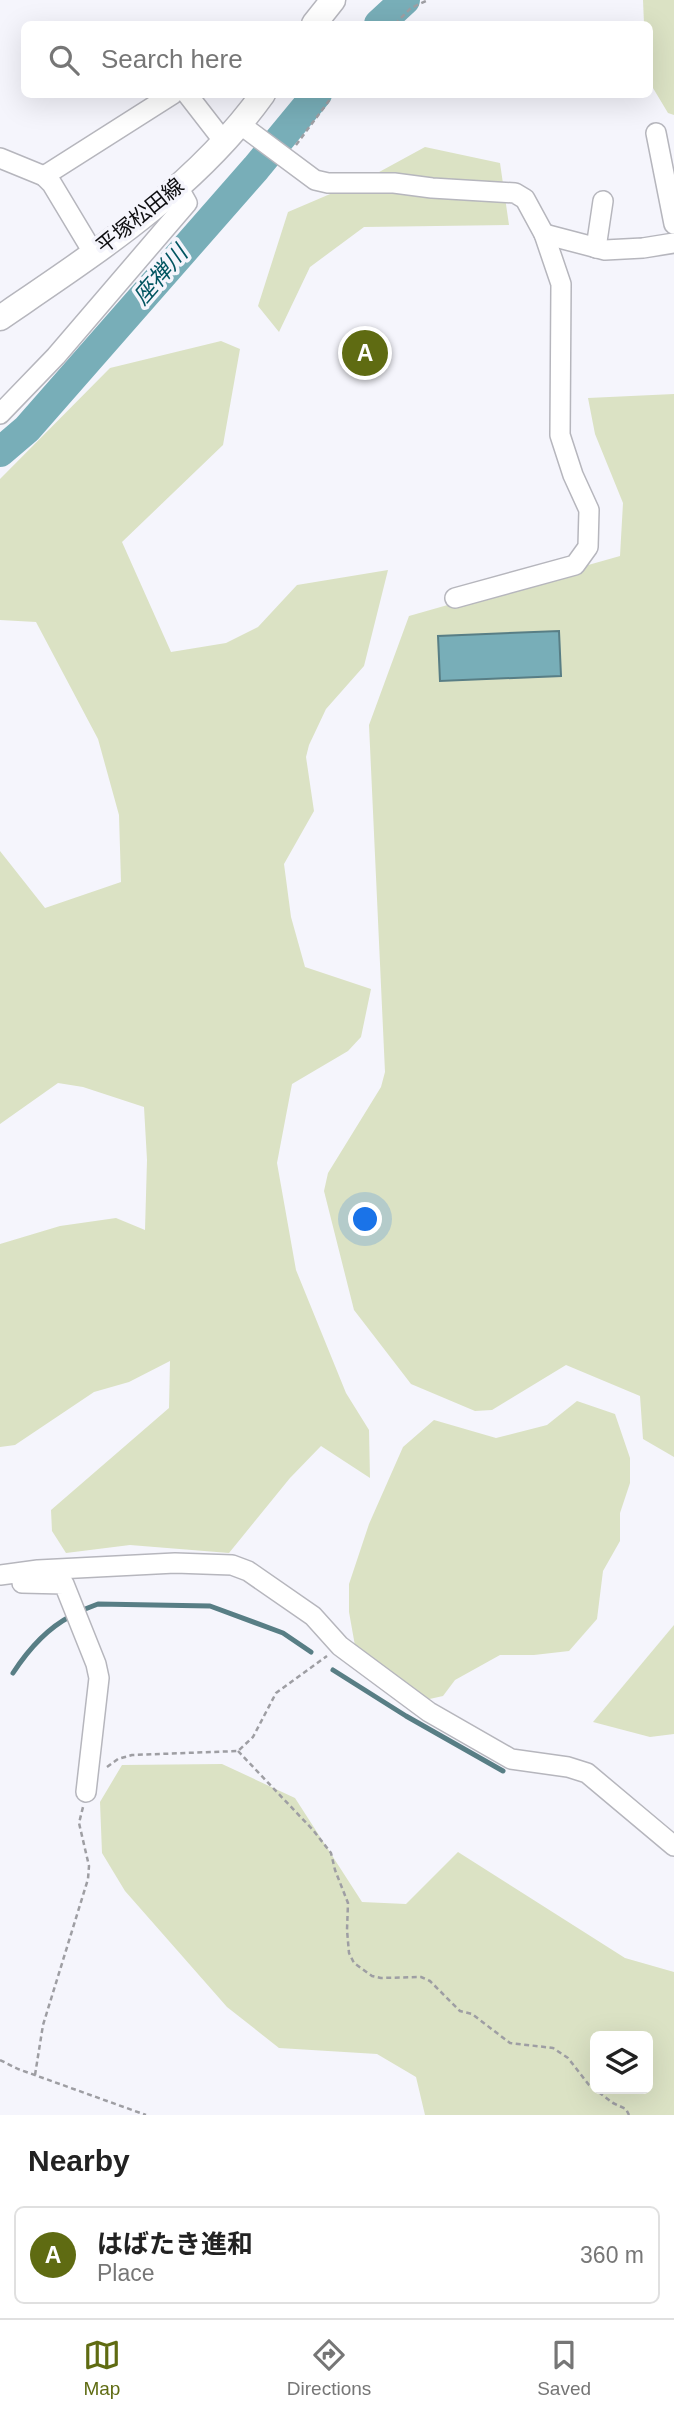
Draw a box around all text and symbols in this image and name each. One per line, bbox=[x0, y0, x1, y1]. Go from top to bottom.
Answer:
search box bbox=[21, 21, 653, 98]
icon: search bbox=[45, 41, 83, 79]
text: Search here bbox=[101, 44, 243, 74]
street label: 平塚松田線 bbox=[92, 174, 188, 258]
water label: 座禅川 bbox=[128, 238, 194, 310]
pin: A bbox=[342, 327, 388, 379]
your location bbox=[348, 1202, 382, 1236]
map controls bbox=[590, 2031, 653, 2094]
button: layers bbox=[590, 2031, 653, 2094]
text: Nearby bbox=[28, 2144, 130, 2177]
text: はばたき進和 bbox=[97, 2229, 253, 2259]
text: A bbox=[45, 2242, 61, 2268]
text: 360 m bbox=[580, 2242, 644, 2268]
text: Place bbox=[97, 2260, 155, 2286]
tab: Map bbox=[83, 2336, 121, 2400]
tab: Directions bbox=[287, 2336, 371, 2400]
tab: Saved bbox=[537, 2336, 591, 2400]

